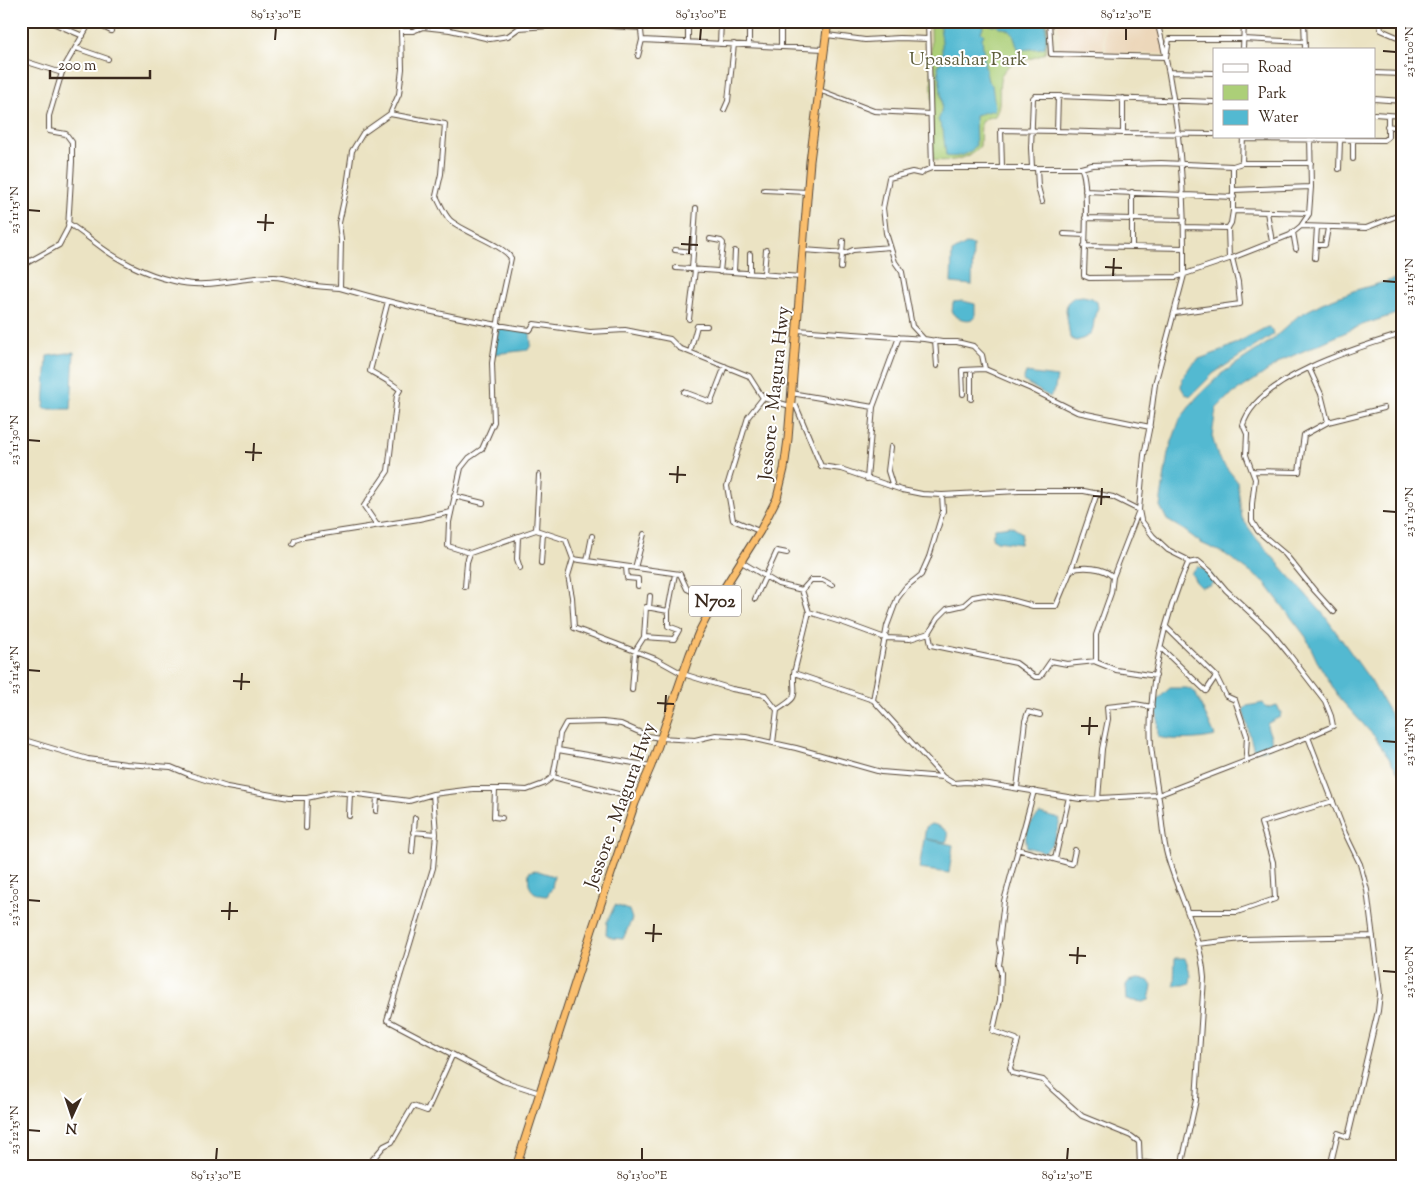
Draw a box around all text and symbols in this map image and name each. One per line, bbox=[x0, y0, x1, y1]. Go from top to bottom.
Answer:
text: 89°13'30"E bbox=[251, 6, 302, 24]
text: 89°13'00"E bbox=[676, 6, 727, 24]
text: 89°12'30"E bbox=[1101, 6, 1152, 24]
text: 23°11'00"N bbox=[1401, 26, 1419, 78]
park label: Upasahar Park bbox=[909, 47, 1028, 74]
scale bar bbox=[50, 48, 150, 80]
legend bbox=[1213, 48, 1376, 138]
text: 200 m bbox=[58, 56, 97, 77]
text: Road bbox=[1258, 58, 1292, 79]
text: Park bbox=[1258, 84, 1287, 105]
text: Water bbox=[1258, 108, 1299, 129]
text: 23°11'15"N bbox=[6, 186, 24, 234]
text: 23°11'15"N bbox=[1401, 258, 1419, 306]
street label: Jessore - Magura Hwy bbox=[753, 304, 798, 483]
text: 23°11'30"N bbox=[6, 414, 24, 465]
text: 23°11'30"N bbox=[1401, 486, 1419, 537]
road number: N702 bbox=[689, 586, 741, 616]
text: 23°11'45"N bbox=[6, 645, 24, 694]
text: 23°11'45"N bbox=[1401, 717, 1419, 766]
street label: Jessore - Magura Hwy bbox=[578, 718, 664, 894]
text: 23°12'00"N bbox=[6, 873, 24, 926]
text: 23°12'00"N bbox=[1401, 945, 1419, 998]
north arrow bbox=[48, 1090, 98, 1140]
text: 23°12'15"N bbox=[6, 1105, 24, 1155]
text: N bbox=[65, 1117, 78, 1137]
text: 89°13'30"E bbox=[191, 1167, 242, 1185]
text: 89°13'00"E bbox=[617, 1167, 668, 1185]
text: 89°12'30"E bbox=[1042, 1167, 1093, 1185]

